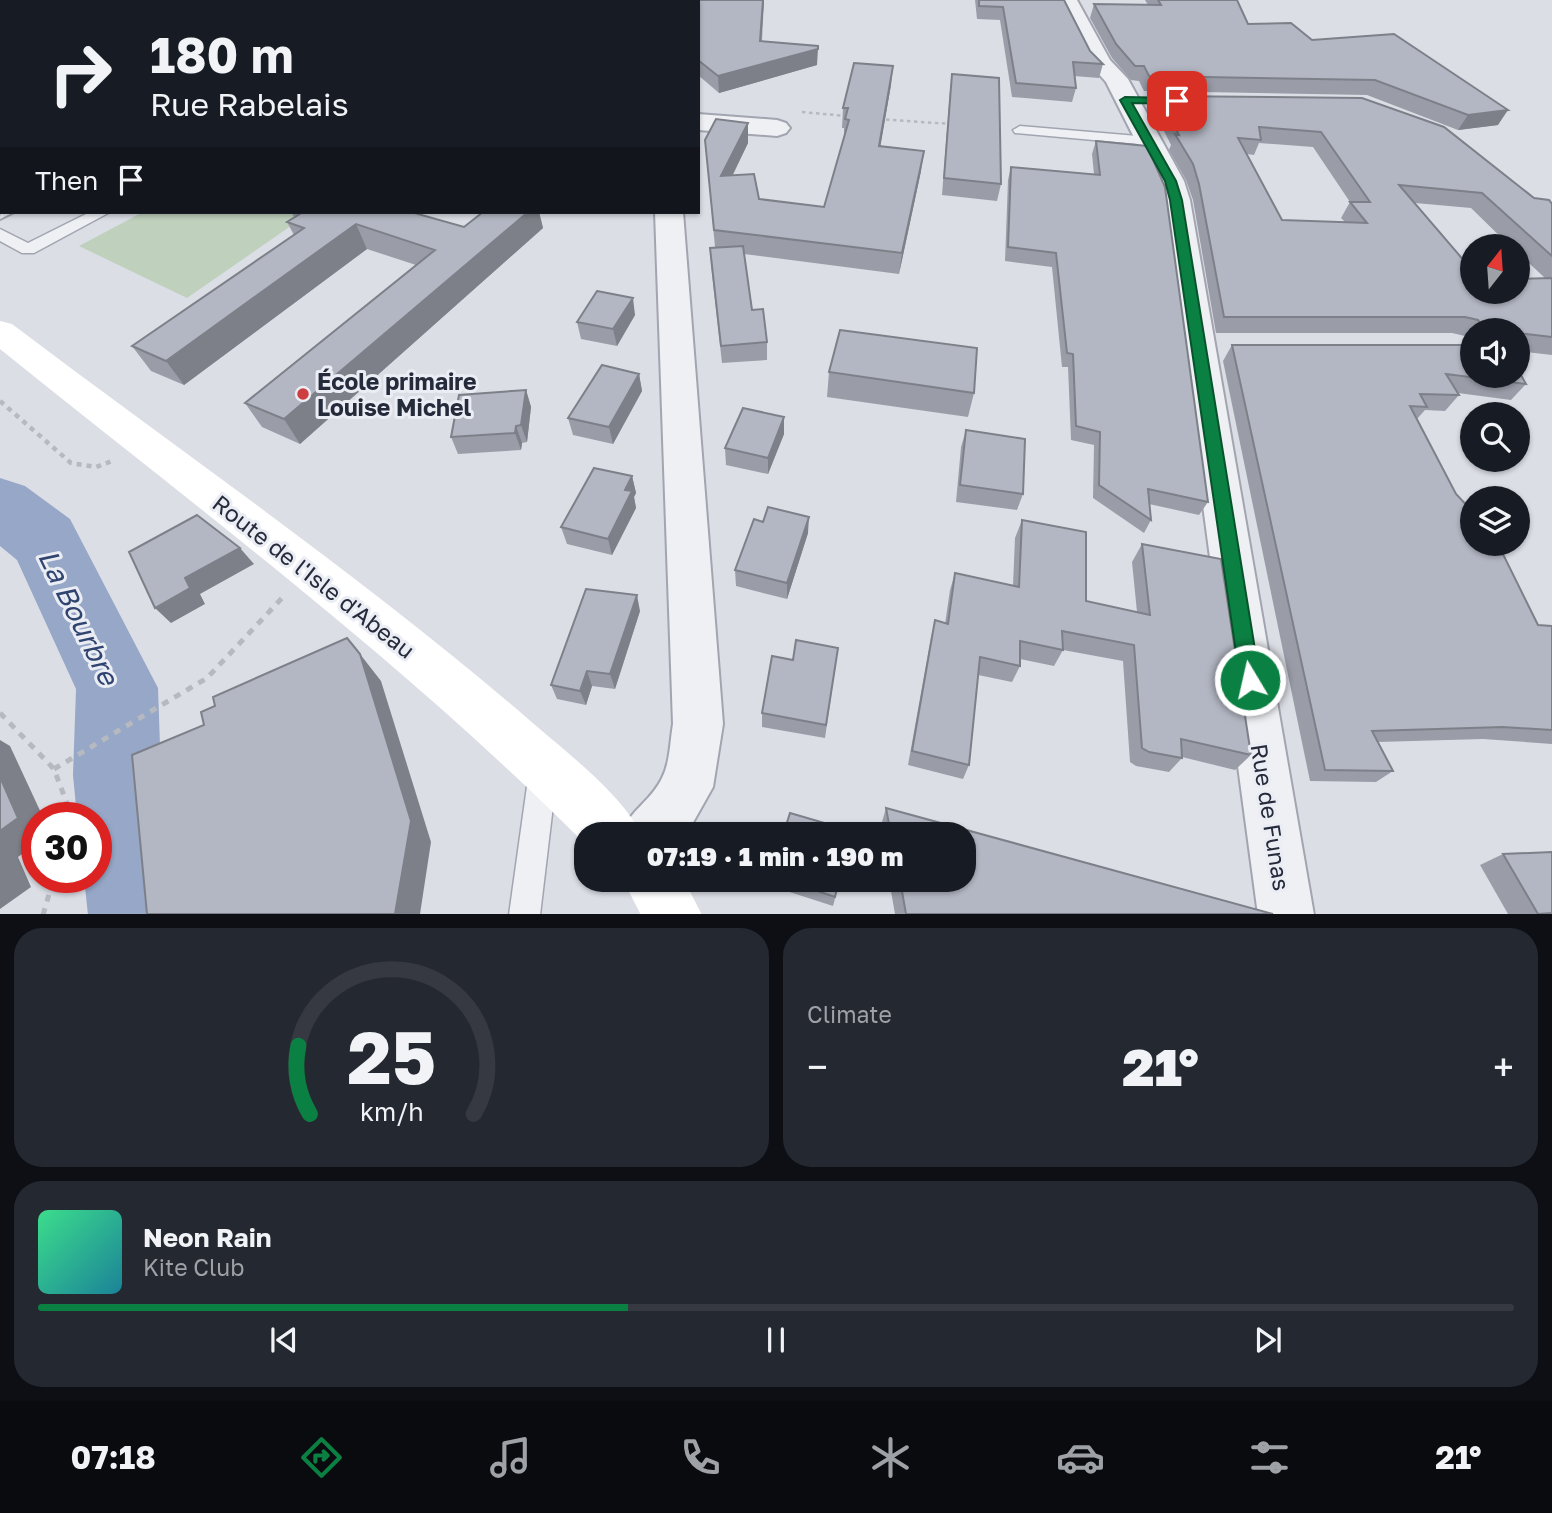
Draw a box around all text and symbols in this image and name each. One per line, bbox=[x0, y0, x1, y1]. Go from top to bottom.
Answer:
text: 180 m bbox=[150, 25, 294, 84]
icon: right bbox=[35, 28, 126, 119]
pin bbox=[1147, 71, 1207, 131]
icon: arrive bbox=[1158, 82, 1196, 120]
text: Rue Rabelais bbox=[150, 85, 349, 123]
icon: arrive bbox=[112, 161, 150, 199]
text: Then bbox=[35, 165, 98, 196]
north arrow bbox=[1460, 234, 1530, 304]
map controls bbox=[1460, 234, 1530, 556]
button: sound bbox=[1460, 318, 1530, 388]
place label: École primaire Louise Michel bbox=[317, 367, 477, 421]
marker: École primaire Louise Michel bbox=[295, 386, 311, 402]
button: search bbox=[1460, 402, 1530, 472]
button: layers bbox=[1460, 486, 1530, 556]
street label: Route de l'Isle d'Abeau bbox=[207, 488, 421, 664]
water label: La Bourbre bbox=[32, 544, 127, 692]
position arrow bbox=[1213, 643, 1287, 717]
street label: Rue de Funas bbox=[1246, 742, 1296, 892]
speed limit sign: 30 bbox=[21, 802, 112, 893]
text: 07:19 · 1 min · 190 m bbox=[647, 841, 903, 872]
text: Climate bbox=[807, 1000, 892, 1028]
text: 25 bbox=[347, 1013, 436, 1100]
text: 21° bbox=[1122, 1035, 1199, 1097]
text: − bbox=[807, 1044, 828, 1089]
text: + bbox=[1493, 1044, 1514, 1089]
text: km/h bbox=[360, 1095, 423, 1126]
text: Neon Rain bbox=[143, 1222, 272, 1253]
text: Kite Club bbox=[143, 1253, 244, 1281]
icon: previous bbox=[265, 1321, 303, 1359]
icon: pause bbox=[757, 1321, 795, 1359]
icon: next bbox=[1249, 1321, 1287, 1359]
icon: directions bbox=[297, 1433, 346, 1482]
icon: music bbox=[486, 1433, 535, 1482]
icon: phone bbox=[676, 1433, 725, 1482]
icon: climate bbox=[866, 1433, 915, 1482]
icon: car bbox=[1056, 1433, 1105, 1482]
icon: filters bbox=[1245, 1433, 1294, 1482]
text: 07:18 bbox=[70, 1438, 156, 1476]
text: 21° bbox=[1435, 1438, 1482, 1476]

